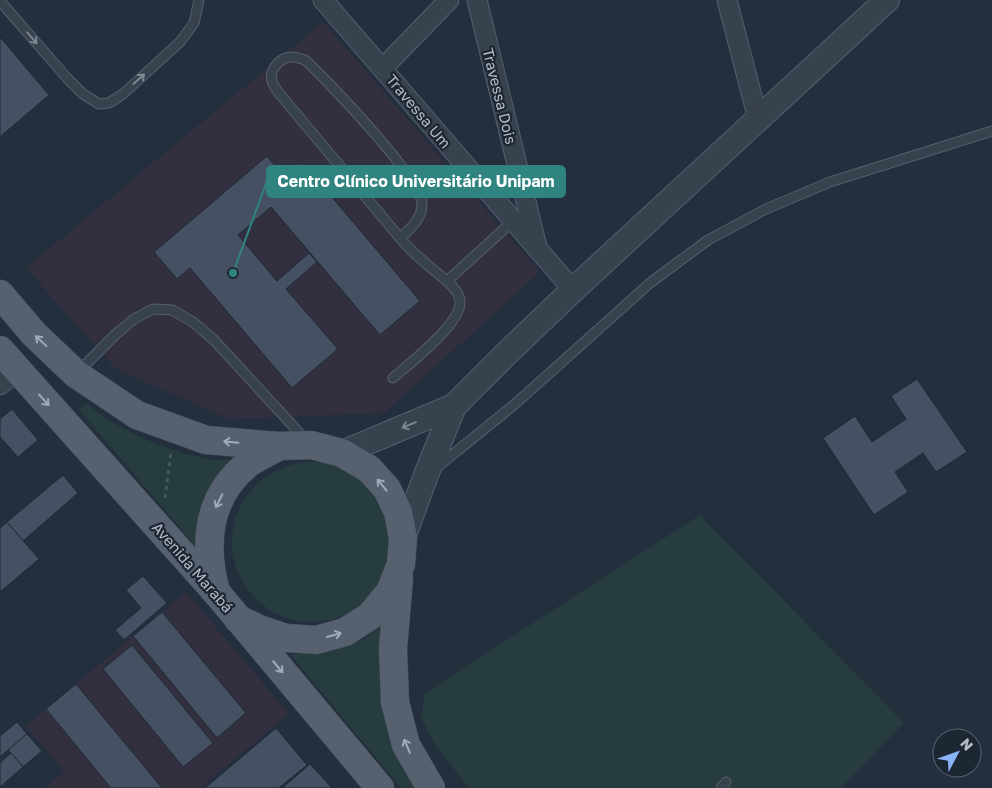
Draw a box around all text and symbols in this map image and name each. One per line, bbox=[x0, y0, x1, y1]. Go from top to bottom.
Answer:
one-way arrow bbox=[26, 31, 38, 44]
street label: Travessa Dois bbox=[479, 46, 521, 146]
street label: Travessa Um bbox=[383, 70, 455, 152]
one-way arrow bbox=[133, 73, 146, 85]
callout: Centro Clínico Universitário Unipam bbox=[267, 166, 565, 197]
text: Centro Clínico Universitário Unipam bbox=[277, 171, 555, 191]
one-way arrow bbox=[34, 335, 47, 347]
one-way arrow bbox=[38, 394, 50, 407]
one-way arrow bbox=[402, 421, 417, 430]
one-way arrow bbox=[223, 437, 239, 447]
one-way arrow bbox=[377, 479, 388, 492]
one-way arrow bbox=[214, 493, 223, 508]
street label: Avenida Marabá bbox=[149, 518, 237, 616]
one-way arrow bbox=[326, 629, 342, 639]
one-way arrow bbox=[273, 660, 284, 673]
north arrow bbox=[932, 728, 982, 778]
text: N bbox=[957, 735, 977, 754]
one-way arrow bbox=[402, 739, 412, 754]

